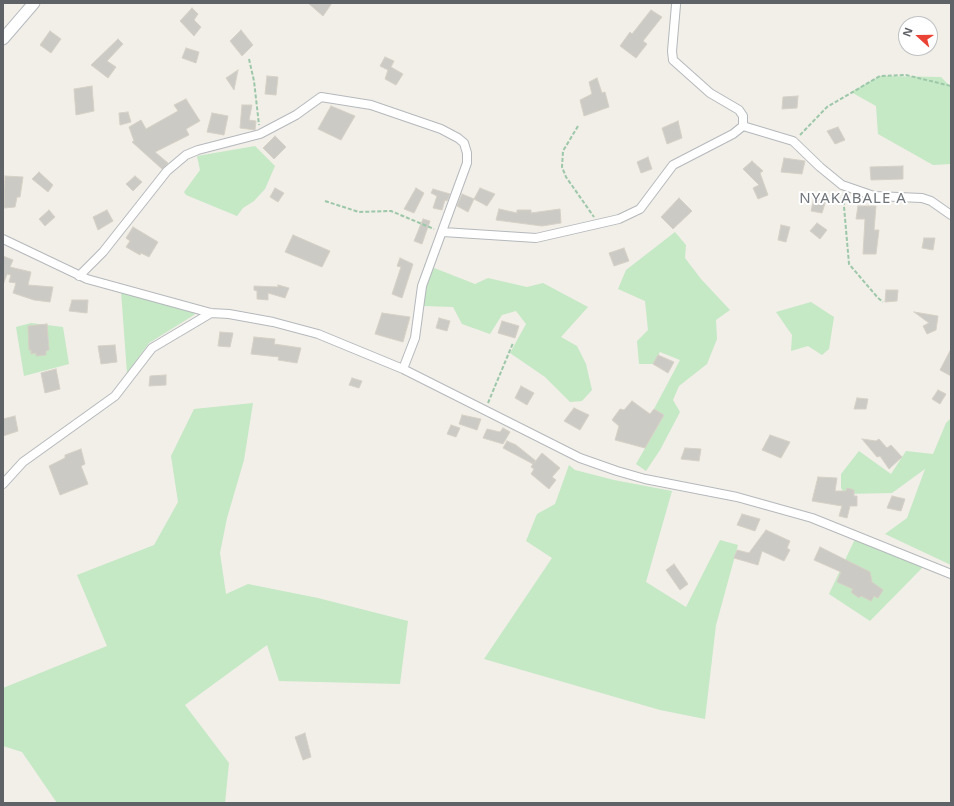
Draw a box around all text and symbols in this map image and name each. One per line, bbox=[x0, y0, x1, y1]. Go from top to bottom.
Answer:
north arrow bbox=[898, 16, 938, 56]
text: N bbox=[899, 25, 916, 39]
district label: NYAKABALE A bbox=[799, 190, 907, 208]

